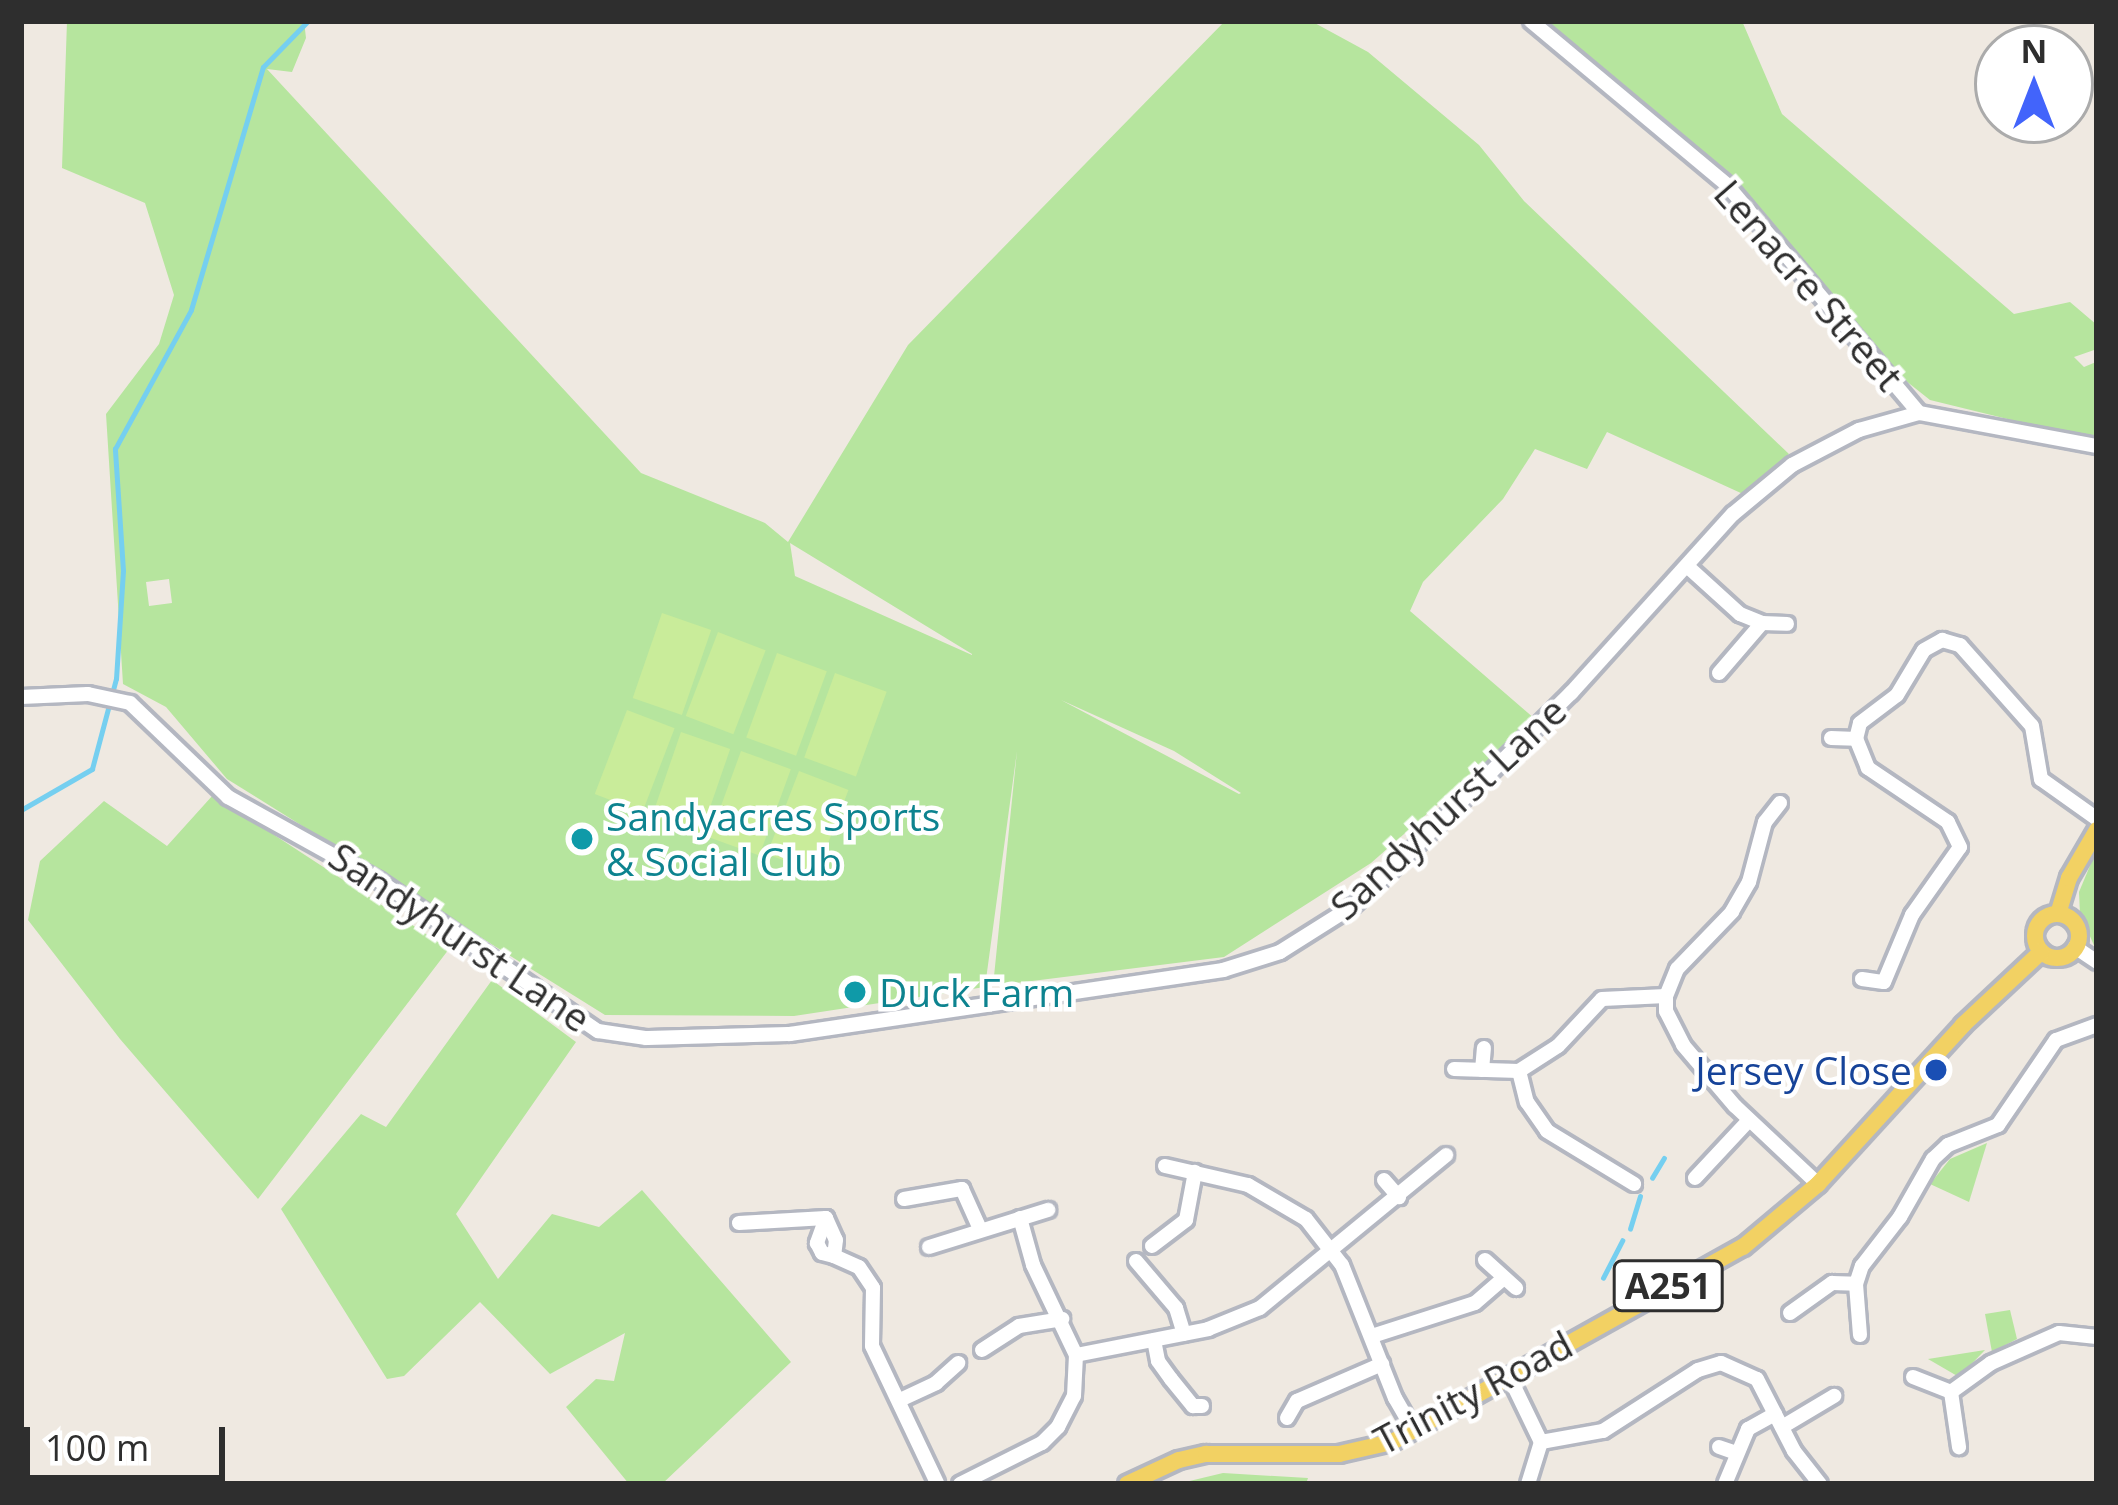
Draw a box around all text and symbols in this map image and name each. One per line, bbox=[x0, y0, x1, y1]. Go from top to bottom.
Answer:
north arrow bbox=[1974, 24, 2094, 144]
text: N bbox=[2021, 28, 2047, 73]
street label: Lenacre Street bbox=[1705, 170, 1913, 400]
street label: Sandyhurst Lane bbox=[1321, 687, 1575, 929]
place label: Sandyacres Sports & Social Club bbox=[606, 794, 940, 885]
marker: Sandyacres Sports & Social Club bbox=[569, 826, 595, 852]
street label: Sandyhurst Lane bbox=[321, 832, 599, 1042]
place label: Duck Farm bbox=[879, 969, 1074, 1015]
marker: Duck Farm bbox=[842, 979, 868, 1005]
place label: Jersey Close bbox=[1695, 1047, 1912, 1093]
marker: Jersey Close bbox=[1923, 1057, 1949, 1083]
road number: A251 bbox=[1611, 1256, 1725, 1316]
street label: Trinity Road bbox=[1366, 1320, 1580, 1464]
scale bar bbox=[30, 1403, 231, 1477]
text: 100 m bbox=[45, 1423, 149, 1472]

